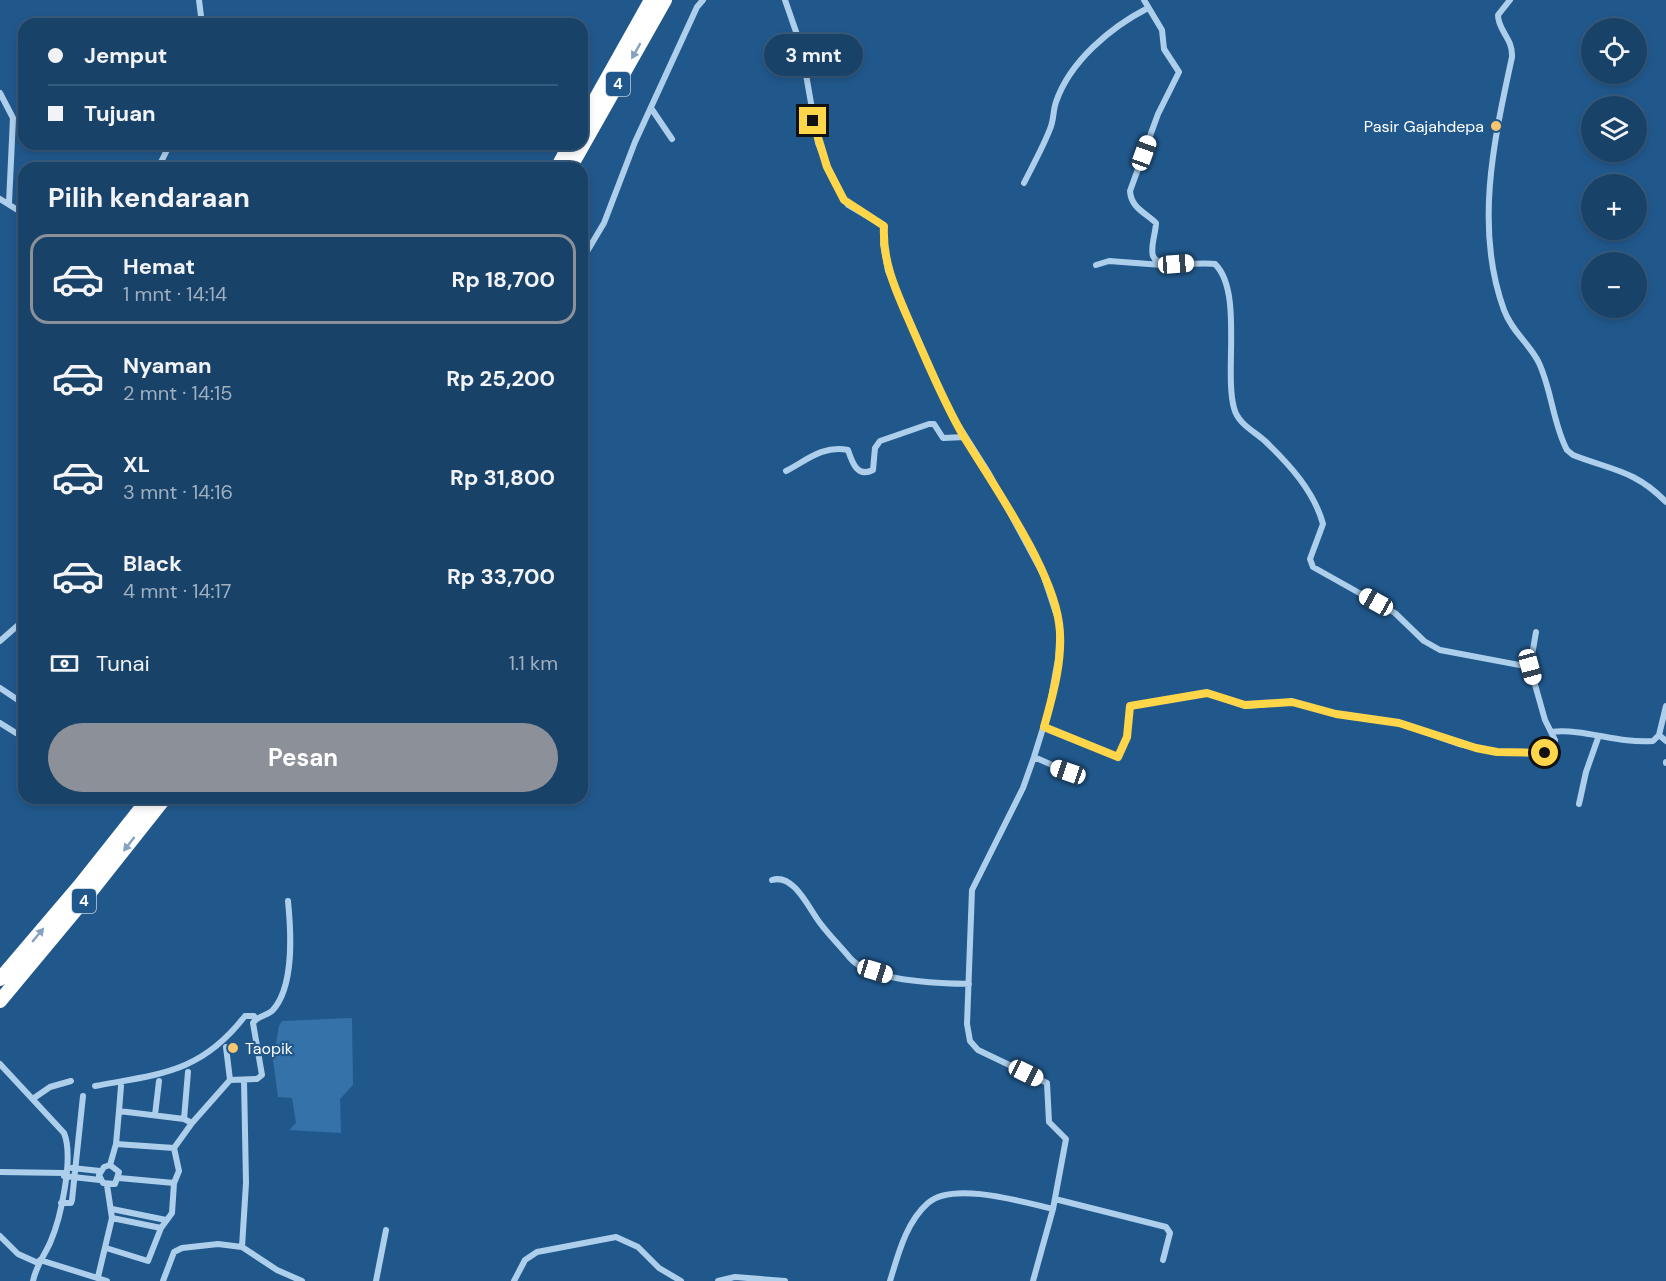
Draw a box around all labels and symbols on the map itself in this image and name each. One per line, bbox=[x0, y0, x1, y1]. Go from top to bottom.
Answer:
callout: 3 mnt bbox=[764, 34, 862, 76]
one-way arrow bbox=[631, 43, 642, 59]
road number: 4 bbox=[606, 72, 630, 96]
route end bbox=[799, 107, 826, 134]
place label: Pasir Gajahdepa bbox=[1364, 116, 1484, 137]
marker: Pasir Gajahdepa bbox=[1489, 119, 1503, 133]
car bbox=[1129, 133, 1159, 173]
car bbox=[1157, 254, 1195, 274]
car bbox=[1356, 585, 1396, 619]
car bbox=[1517, 647, 1543, 687]
route start bbox=[1531, 739, 1558, 766]
car bbox=[1048, 758, 1088, 786]
one-way arrow bbox=[123, 836, 136, 852]
road number: 4 bbox=[72, 889, 96, 913]
one-way arrow bbox=[31, 928, 44, 943]
car bbox=[855, 957, 895, 985]
place label: Taopik bbox=[245, 1038, 293, 1059]
marker: Taopik bbox=[226, 1041, 240, 1055]
car bbox=[1006, 1057, 1046, 1089]

